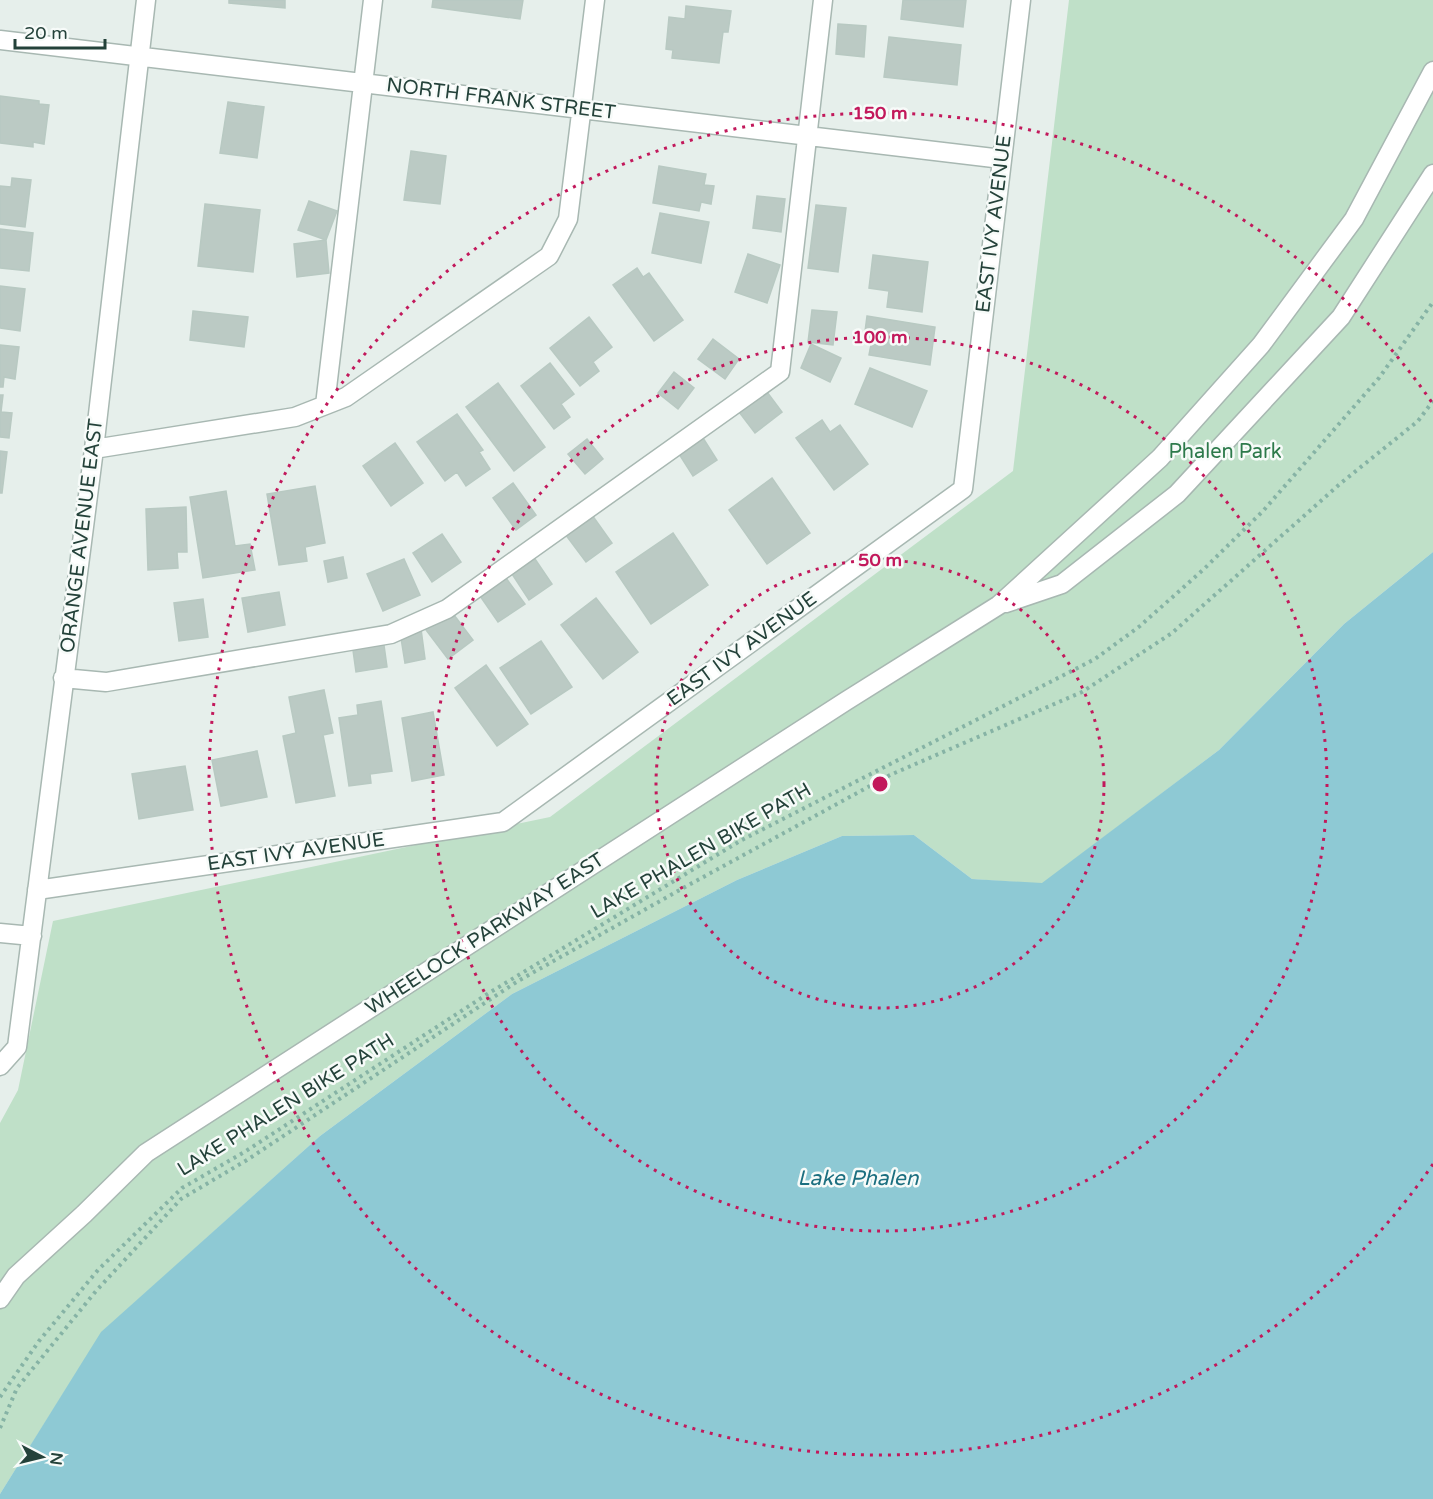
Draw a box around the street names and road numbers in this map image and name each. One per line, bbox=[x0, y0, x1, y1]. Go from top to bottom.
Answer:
street label: NORTH FRANK STREET bbox=[385, 73, 617, 125]
street label: EAST IVY AVENUE bbox=[971, 134, 1017, 314]
street label: ORANGE AVENUE EAST bbox=[56, 417, 108, 655]
street label: EAST IVY AVENUE bbox=[663, 587, 821, 711]
street label: LAKE PHALEN BIKE PATH bbox=[586, 778, 816, 924]
street label: EAST IVY AVENUE bbox=[206, 828, 386, 876]
street label: WHEELOCK PARKWAY EAST bbox=[361, 848, 609, 1020]
street label: LAKE PHALEN BIKE PATH bbox=[173, 1028, 399, 1182]

